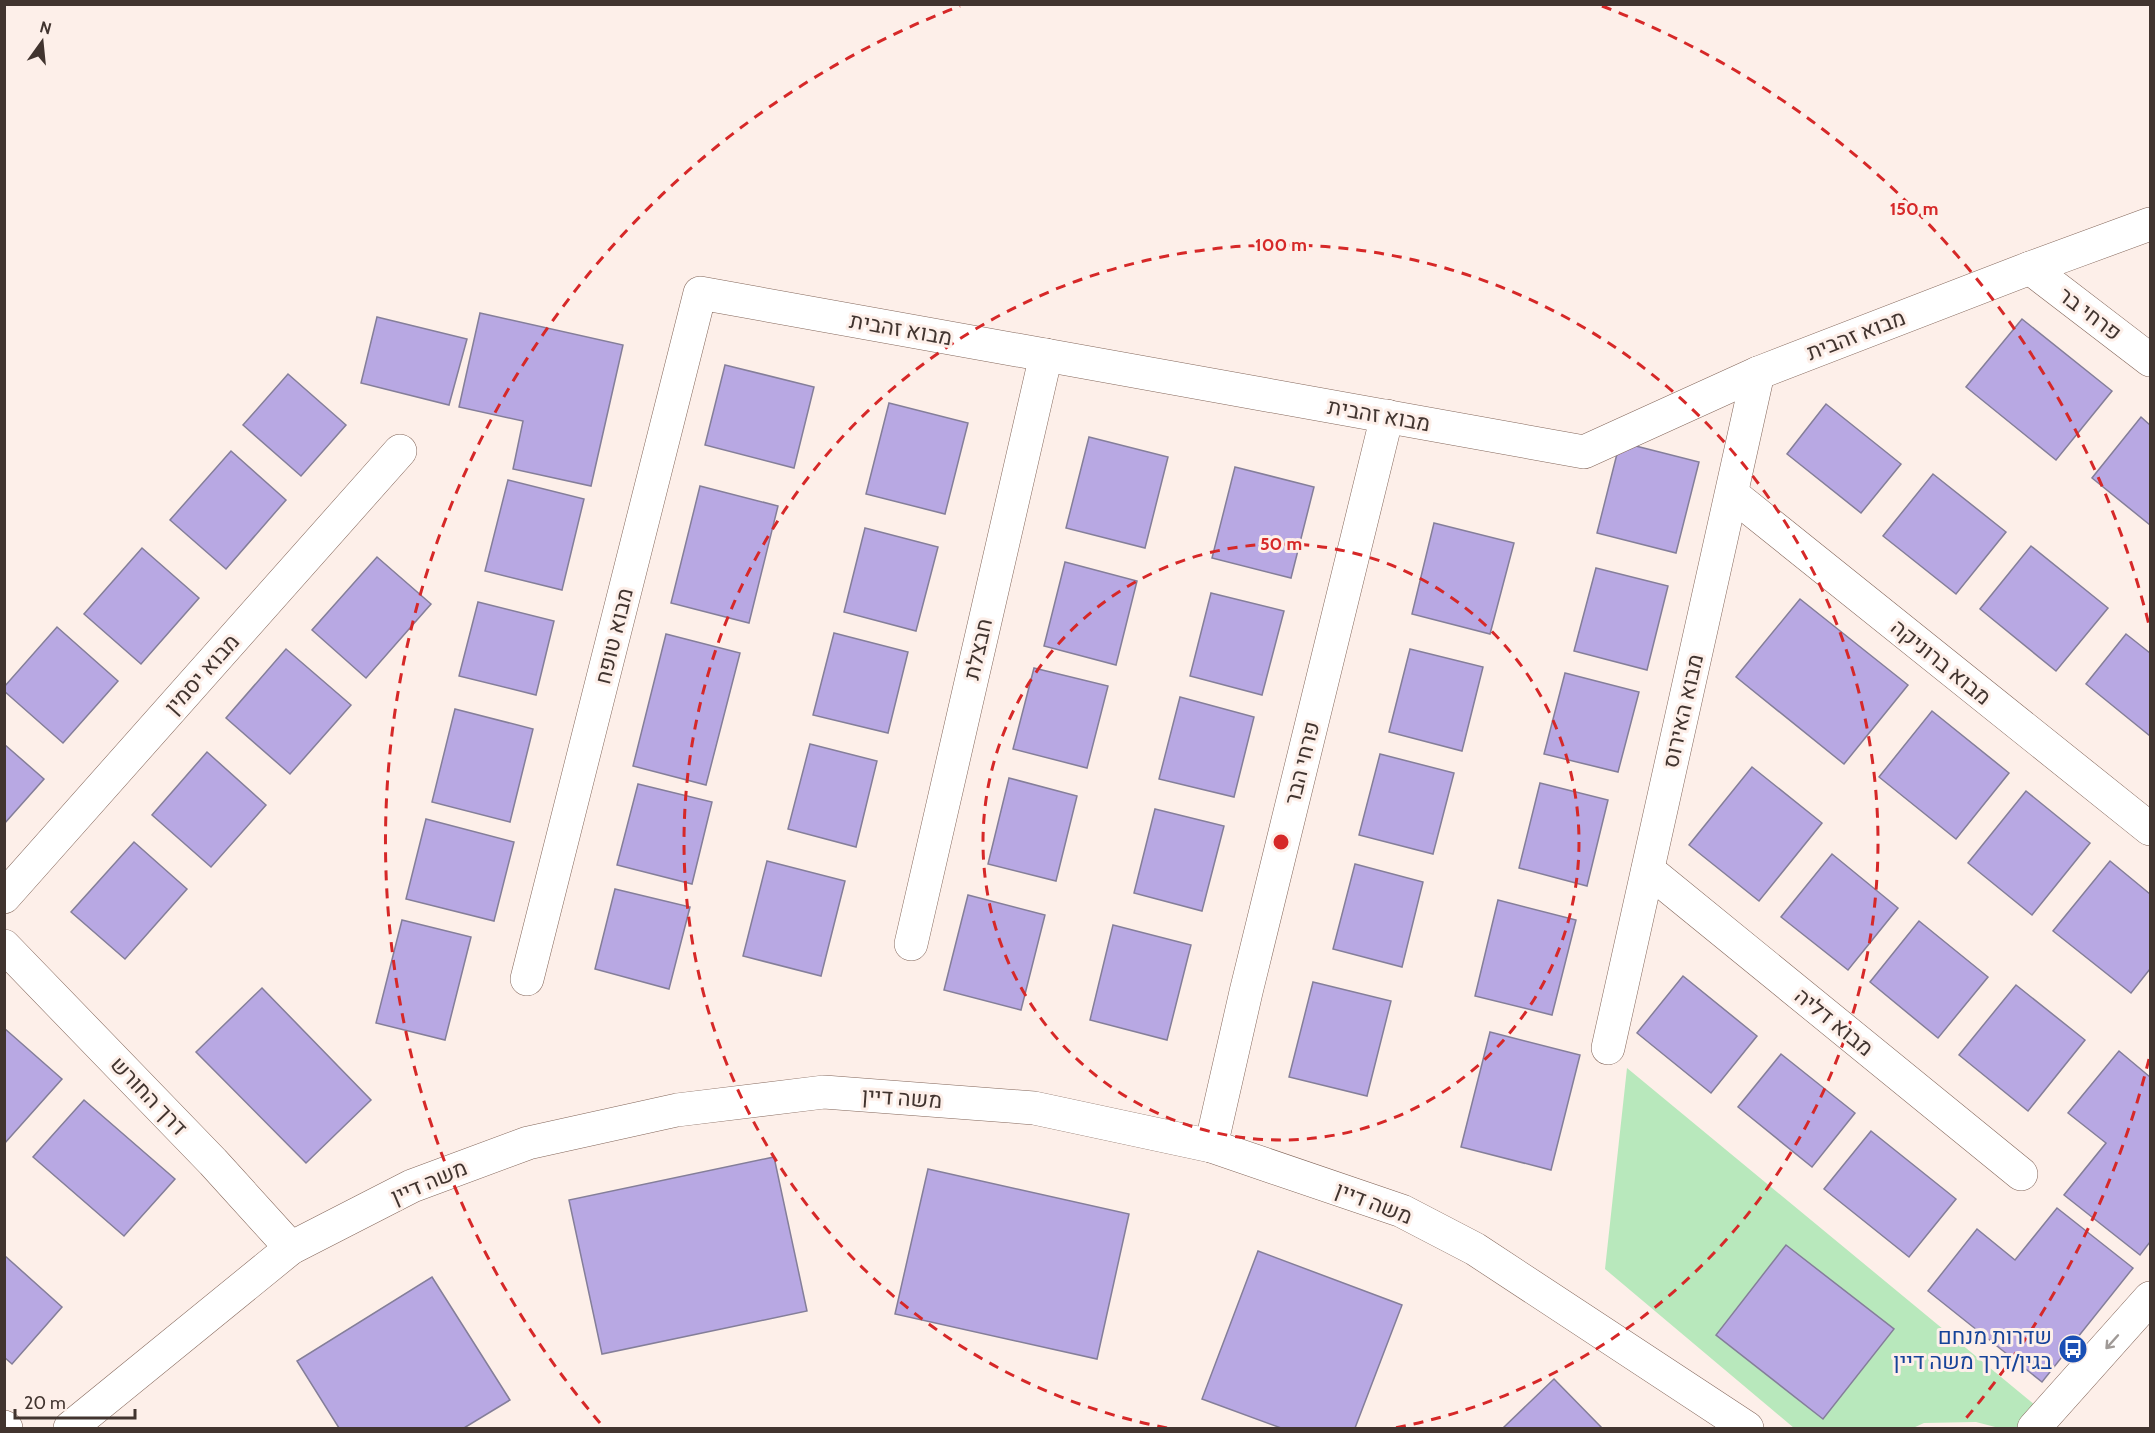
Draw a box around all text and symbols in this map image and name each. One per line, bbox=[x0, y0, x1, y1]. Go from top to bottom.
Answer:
north arrow bbox=[12, 12, 72, 72]
text: N bbox=[38, 17, 54, 39]
text: 150 m bbox=[1890, 198, 1938, 220]
text: 100 m bbox=[1255, 234, 1307, 256]
street label: פרחי בר bbox=[2053, 282, 2127, 346]
street label: מבוא זהבית bbox=[1803, 304, 1909, 366]
street label: מבוא זהבית bbox=[848, 307, 954, 351]
street label: מבוא זהבית bbox=[1326, 393, 1432, 437]
text: 50 m bbox=[1260, 533, 1302, 555]
street label: מבוא טופח bbox=[589, 585, 639, 687]
street label: מבוא ברוניקה bbox=[1885, 613, 1997, 711]
street label: חבצלת bbox=[958, 616, 998, 682]
street label: מבוא יסמין bbox=[159, 628, 245, 720]
street label: מבוא האירוס bbox=[1657, 651, 1709, 771]
street label: פרחי הבר bbox=[1279, 719, 1325, 807]
centre of rings bbox=[1271, 832, 1291, 852]
street label: מבוא דליה bbox=[1789, 982, 1879, 1062]
street label: דרך החורש bbox=[105, 1051, 193, 1141]
street label: משה דיין bbox=[861, 1082, 943, 1114]
street label: משה דיין bbox=[387, 1154, 471, 1210]
street label: משה דיין bbox=[1332, 1176, 1416, 1230]
place label: שדרות מנחם בגין/דרך משה דיין bbox=[1893, 1323, 2052, 1375]
bus stop icon: שדרות מנחם בגין/דרך משה דיין bbox=[2057, 1333, 2089, 1365]
one-way arrow bbox=[2105, 1334, 2119, 1349]
scale bar bbox=[15, 1382, 135, 1420]
text: 20 m bbox=[24, 1392, 66, 1414]

